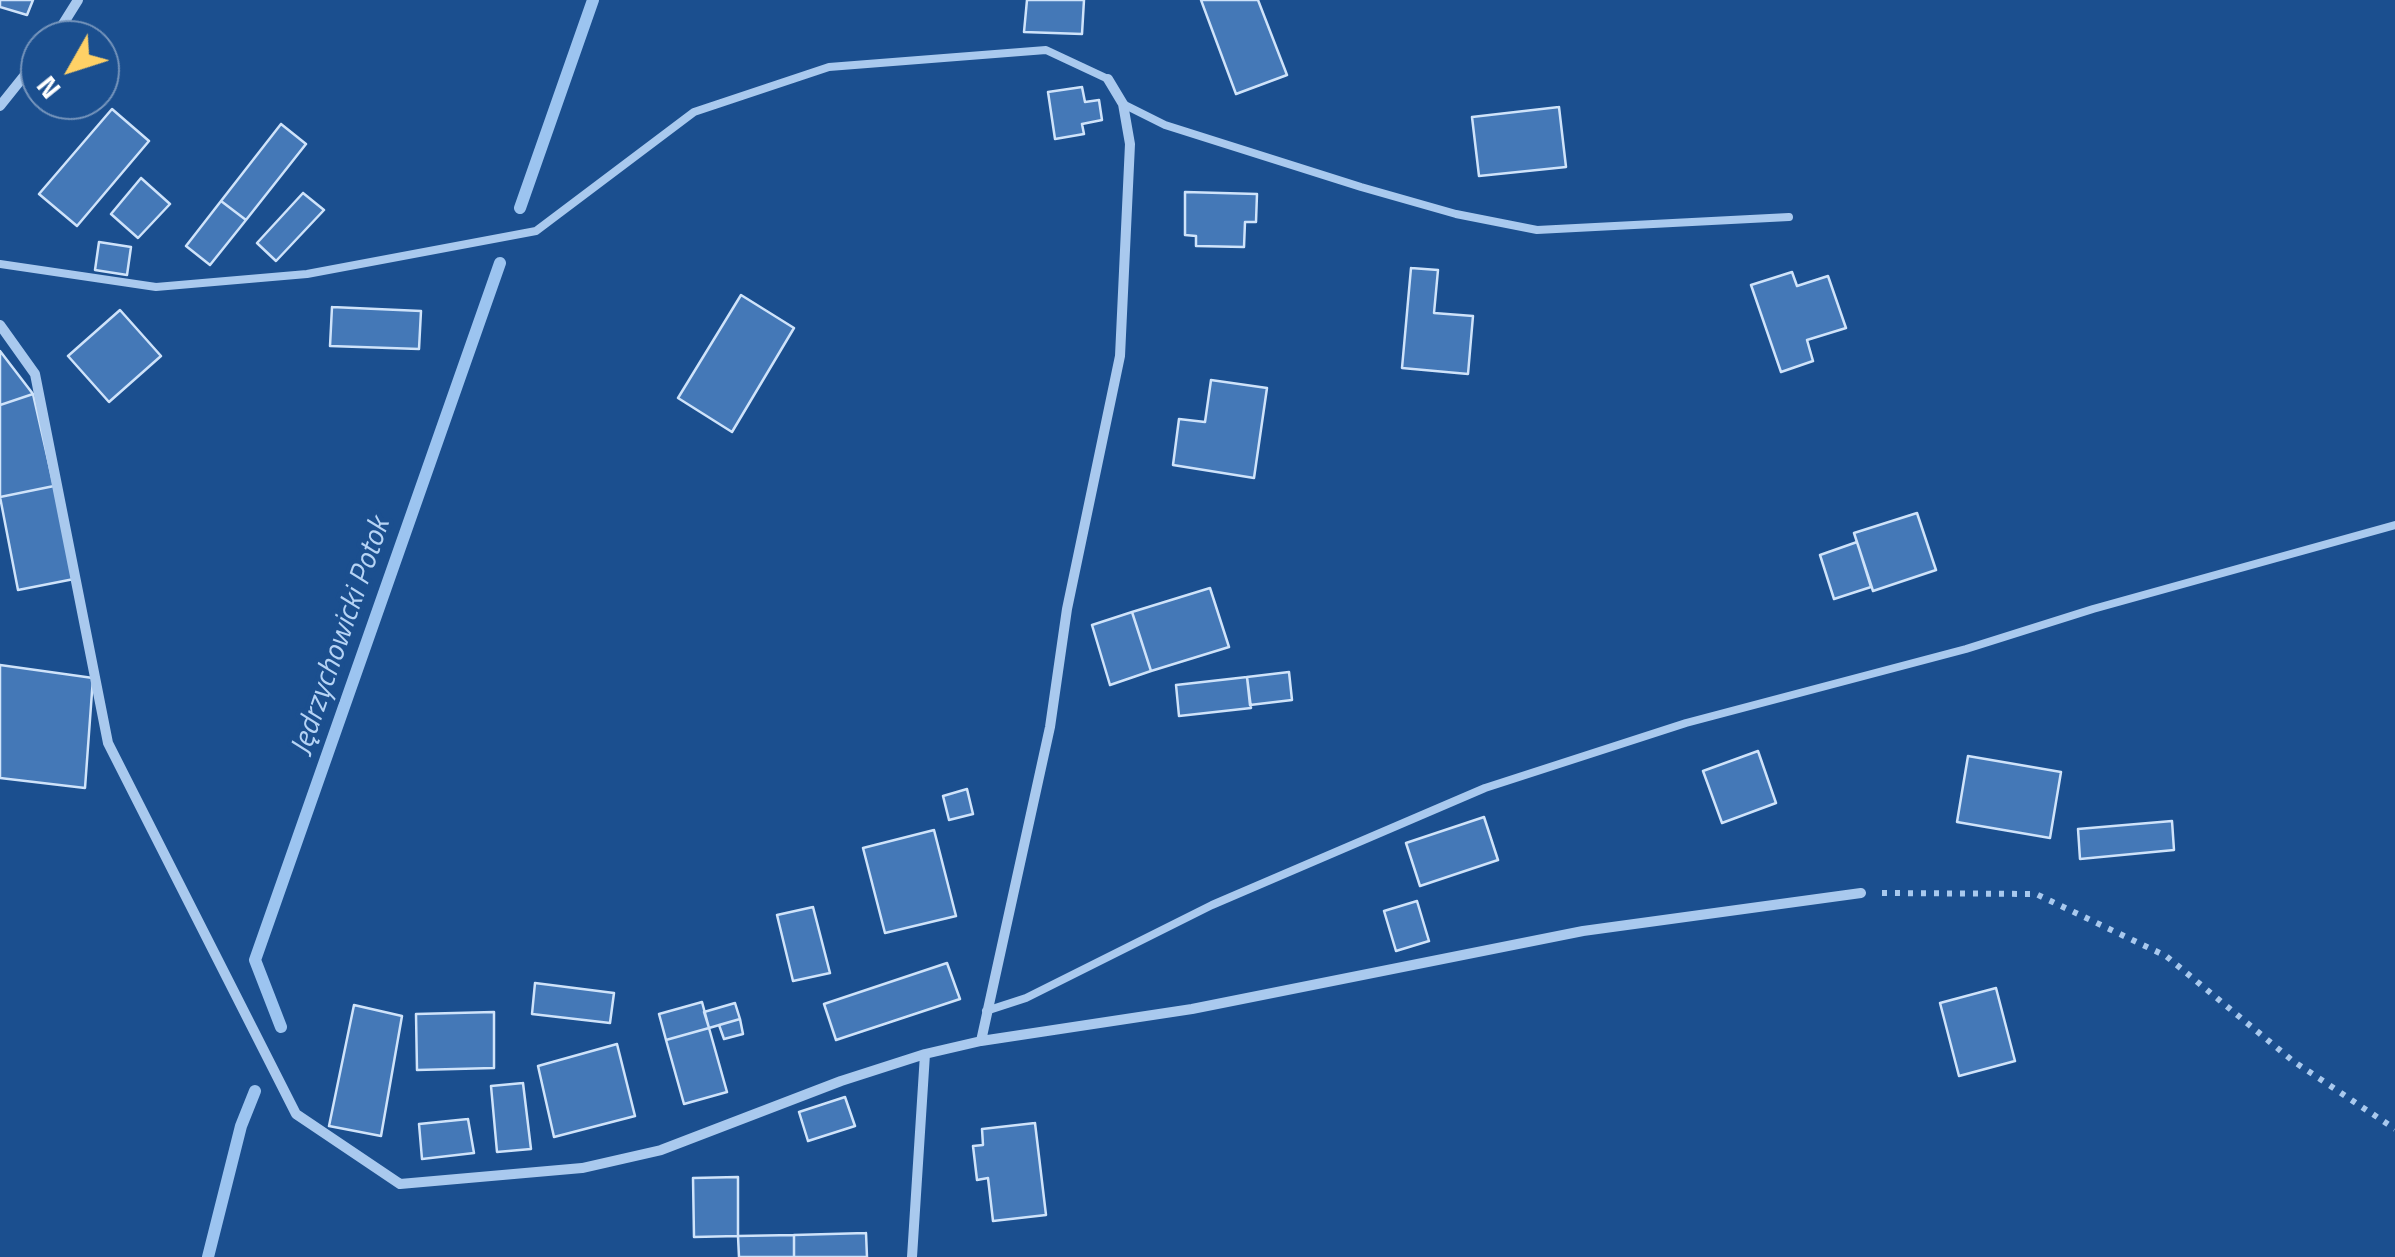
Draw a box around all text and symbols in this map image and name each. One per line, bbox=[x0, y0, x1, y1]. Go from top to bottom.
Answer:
north arrow bbox=[20, 20, 120, 120]
text: N bbox=[25, 67, 71, 109]
water label: Jędrzychowicki Potok bbox=[284, 514, 400, 760]

